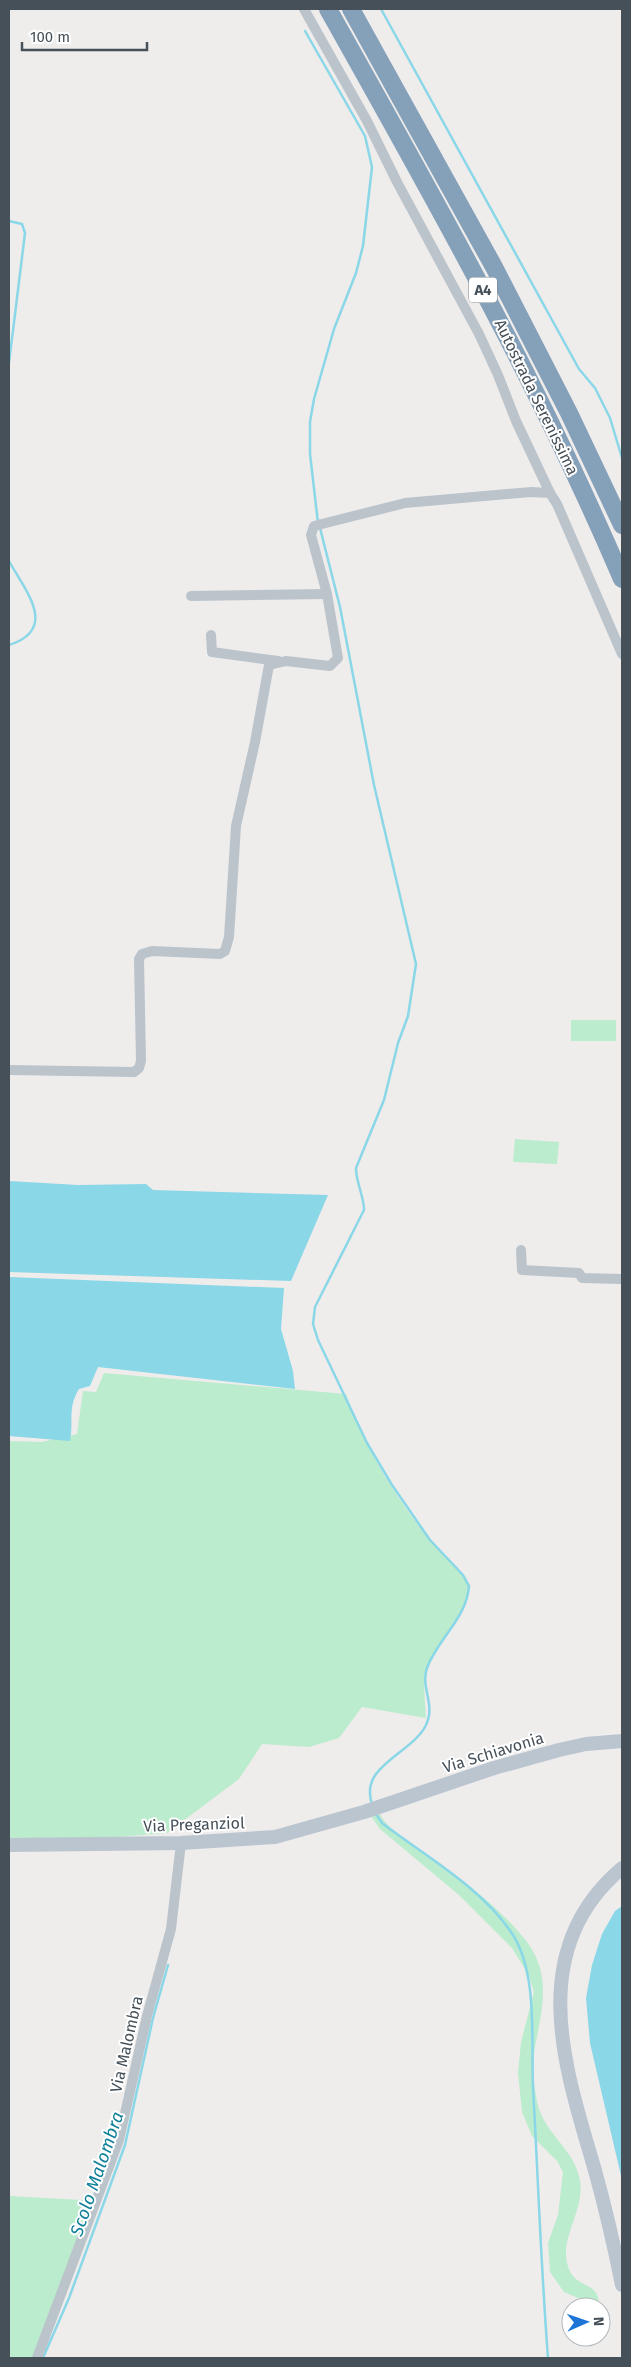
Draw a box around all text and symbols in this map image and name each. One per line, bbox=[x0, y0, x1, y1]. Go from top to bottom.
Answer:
scale bar bbox=[22, 20, 148, 52]
text: 100 m bbox=[30, 28, 70, 46]
road number: A4 bbox=[469, 278, 497, 302]
street label: Autostrada Serenissima bbox=[491, 316, 583, 478]
street label: Via Schiavonia bbox=[440, 1728, 546, 1777]
street label: Via Preganziol bbox=[143, 1813, 245, 1836]
street label: Via Malombra bbox=[106, 1994, 147, 2094]
water label: Scolo Malombra bbox=[65, 2109, 129, 2240]
north arrow bbox=[561, 2297, 611, 2347]
text: N bbox=[590, 2317, 607, 2327]

